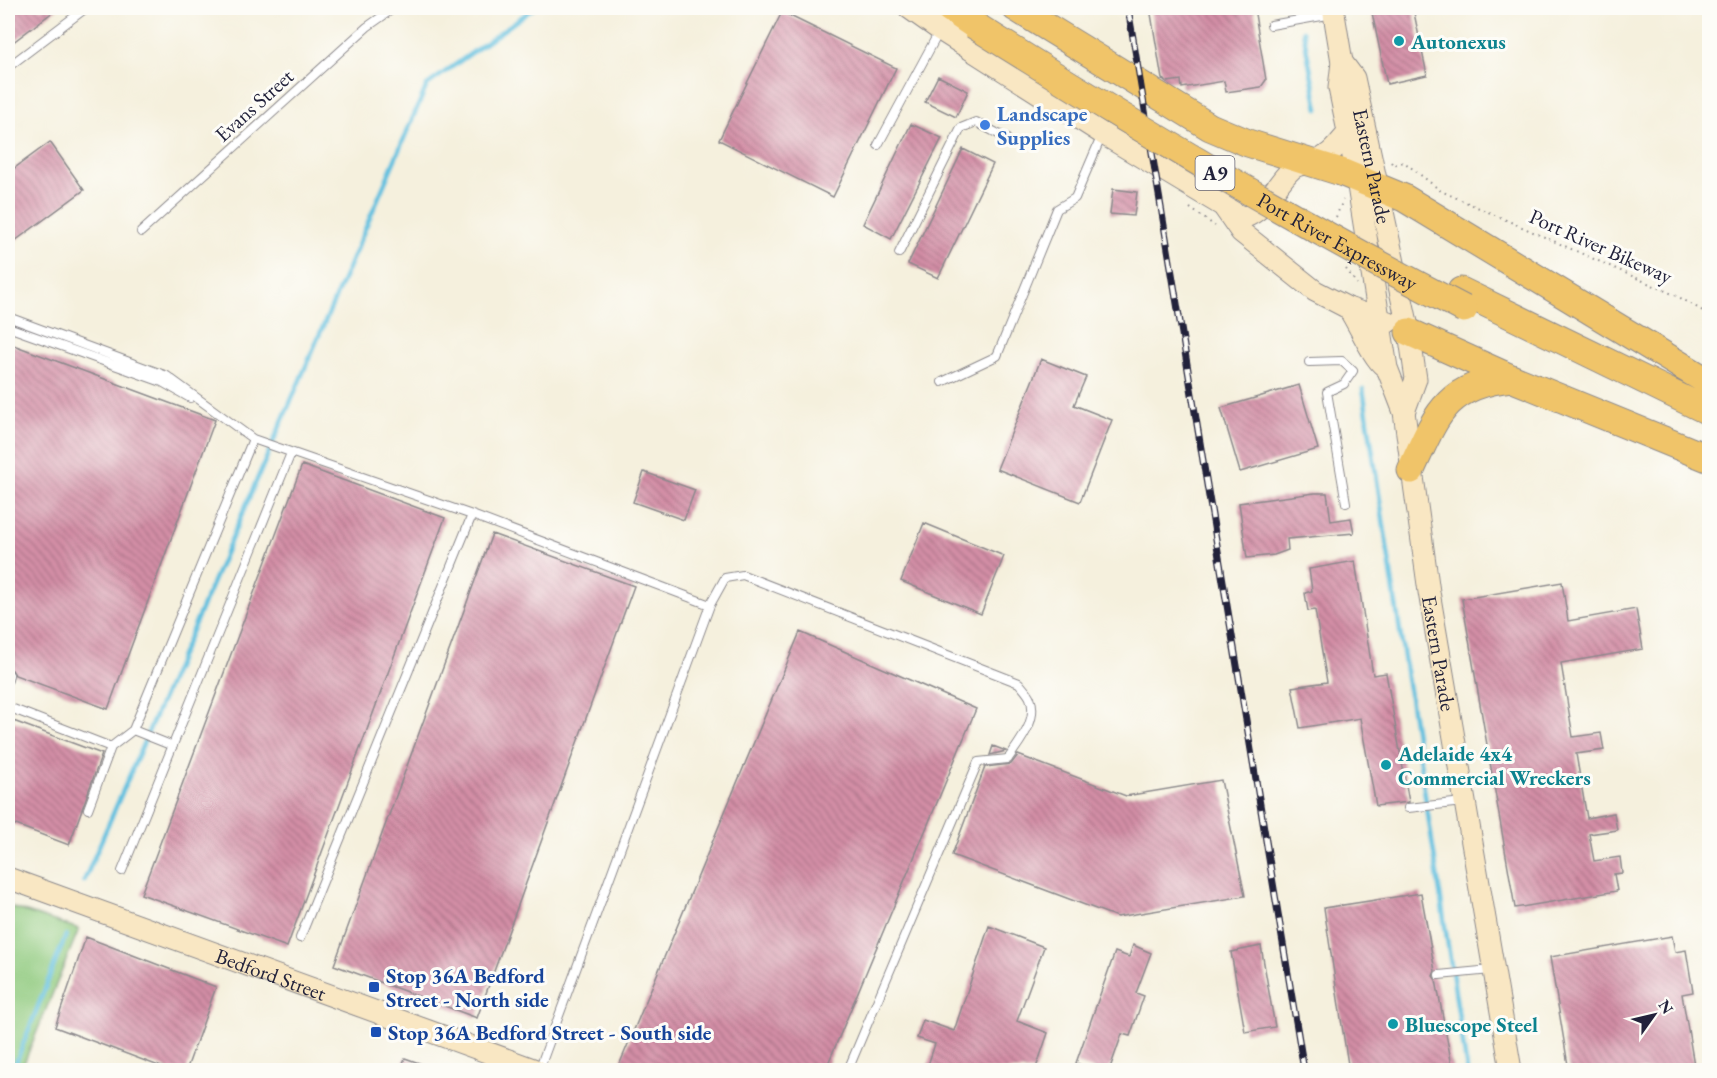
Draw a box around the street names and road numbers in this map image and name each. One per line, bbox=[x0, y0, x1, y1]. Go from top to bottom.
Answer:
street label: Evans Street bbox=[209, 62, 299, 147]
street label: Eastern Parade bbox=[1347, 106, 1399, 226]
road number: A9 bbox=[1196, 156, 1234, 190]
street label: Port River Expressway bbox=[1253, 186, 1423, 296]
street label: Port River Bikeway bbox=[1525, 202, 1678, 290]
street label: Eastern Parade bbox=[1416, 593, 1463, 713]
street label: Bedford Street bbox=[212, 941, 330, 1006]

